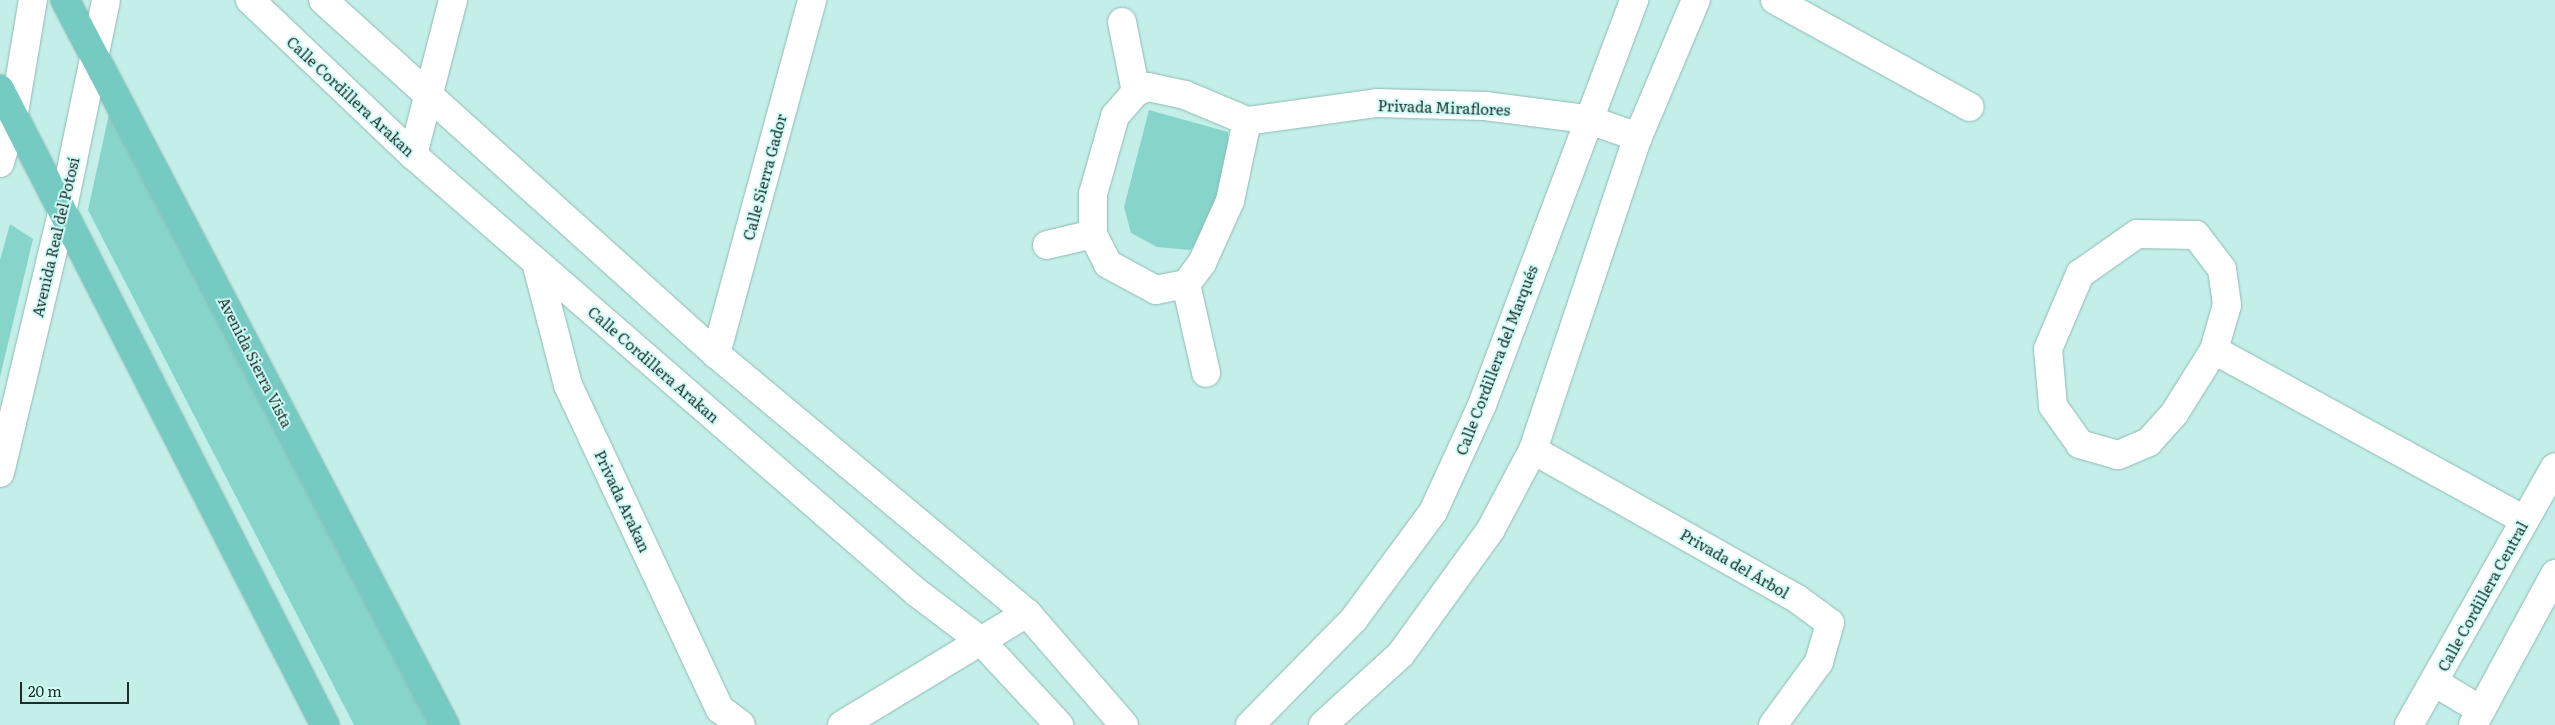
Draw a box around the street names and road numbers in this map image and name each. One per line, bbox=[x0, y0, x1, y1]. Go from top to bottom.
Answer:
street label: Calle Cordillera Arakan bbox=[283, 32, 419, 160]
street label: Privada Miraflores bbox=[1378, 96, 1510, 118]
street label: Calle Sierra Gador bbox=[738, 112, 790, 242]
street label: Avenida Real del Potosí bbox=[28, 155, 82, 319]
street label: Calle Cordillera del Marqués bbox=[1451, 262, 1541, 458]
street label: Avenida Sierra Vista bbox=[215, 294, 297, 430]
street label: Calle Cordillera Arakan bbox=[585, 302, 723, 426]
street label: Privada Arakan bbox=[591, 447, 655, 555]
street label: Calle Cordillera Central bbox=[2433, 518, 2531, 674]
street label: Privada del Árbol bbox=[1677, 525, 1793, 601]

